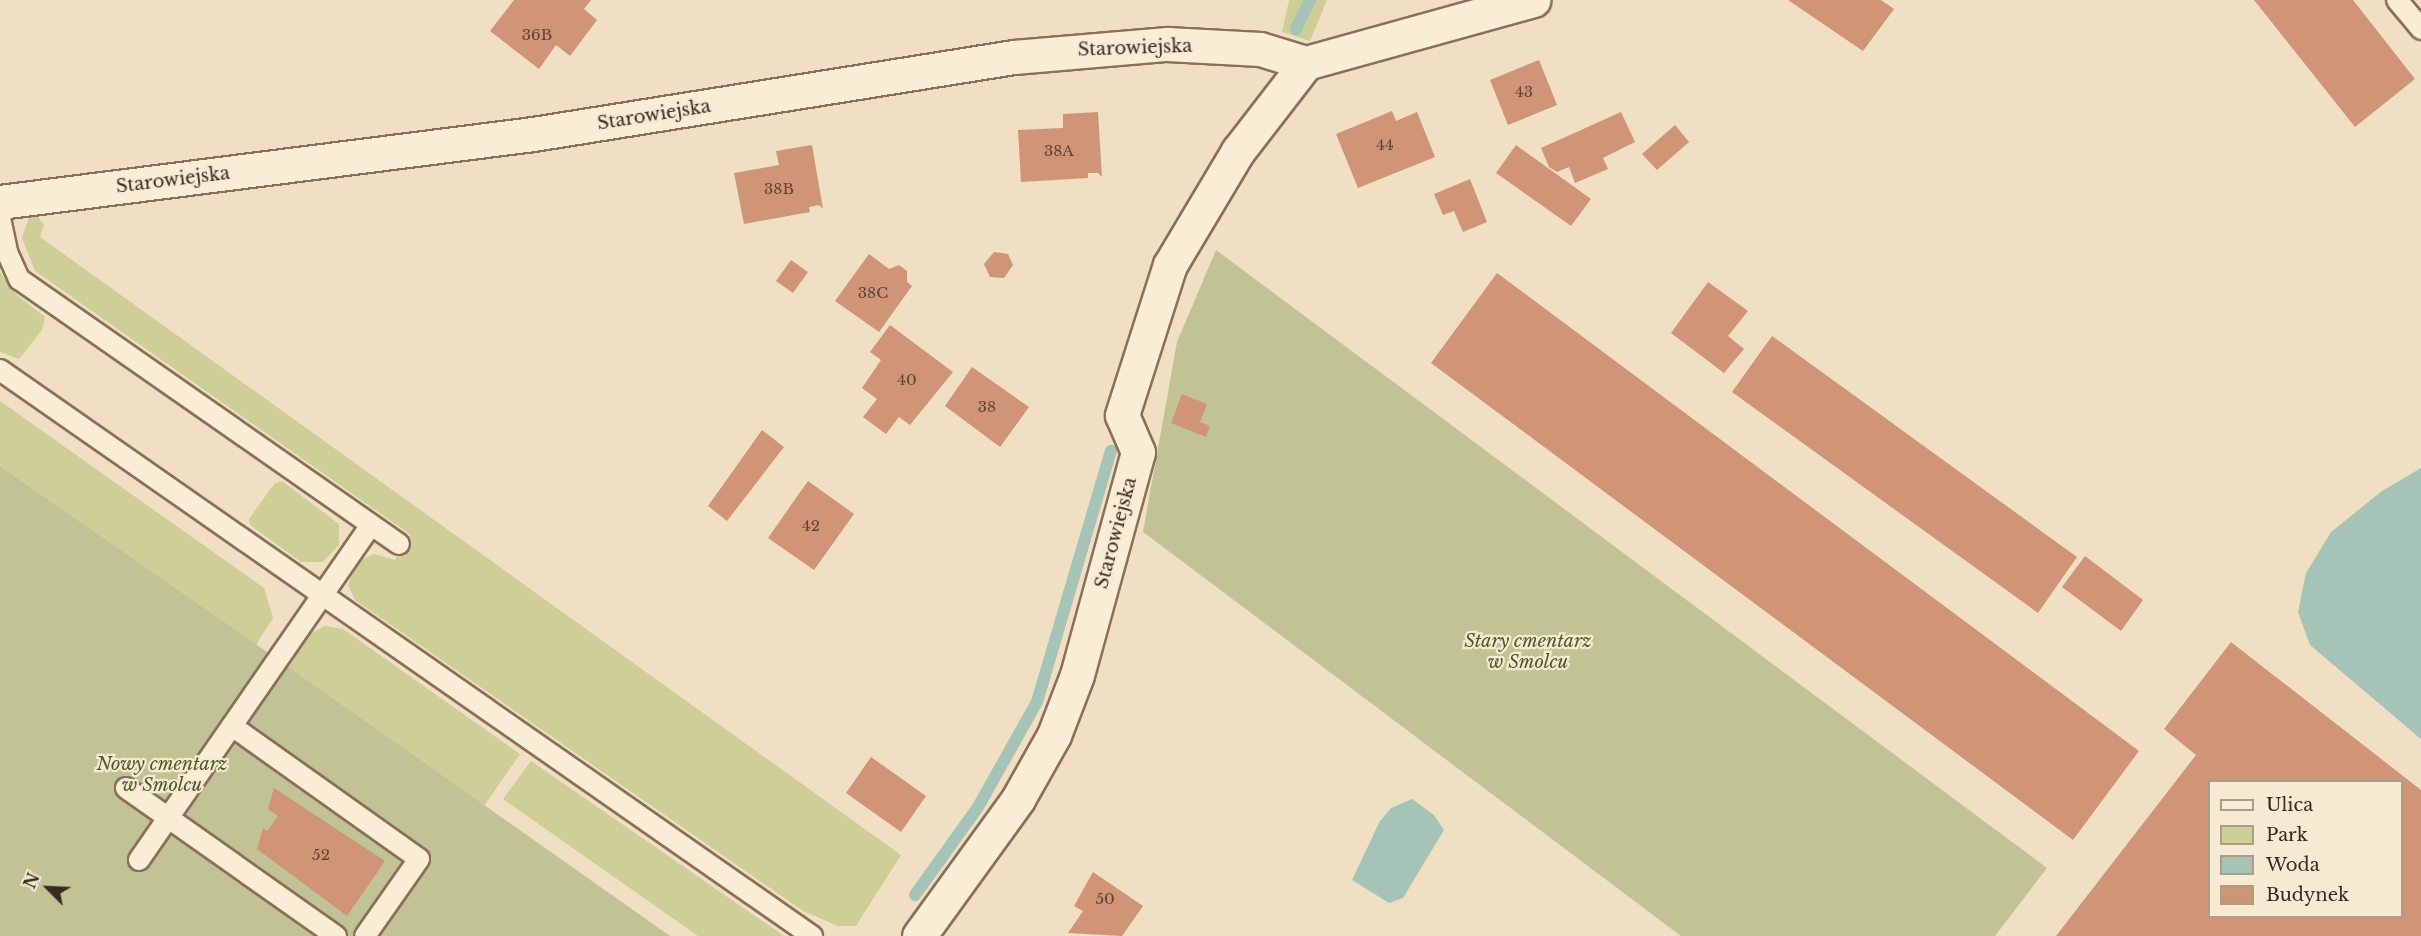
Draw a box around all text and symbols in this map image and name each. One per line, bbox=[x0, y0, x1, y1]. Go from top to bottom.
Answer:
house number: 36B bbox=[522, 26, 552, 44]
street label: Starowiejska bbox=[1077, 35, 1193, 61]
house number: 43 bbox=[1515, 83, 1533, 101]
street label: Starowiejska bbox=[596, 95, 712, 135]
house number: 44 bbox=[1376, 136, 1394, 154]
house number: 38A bbox=[1044, 142, 1074, 160]
street label: Starowiejska bbox=[115, 162, 231, 198]
house number: 38B bbox=[764, 180, 794, 198]
house number: 38C bbox=[858, 284, 888, 302]
house number: 40 bbox=[897, 371, 917, 389]
house number: 38 bbox=[978, 398, 996, 416]
street label: Starowiejska bbox=[1091, 475, 1141, 591]
house number: 42 bbox=[802, 517, 820, 535]
park label: Stary cmentarz w Smolcu bbox=[1464, 631, 1592, 674]
park label: Nowy cmentarz w Smolcu bbox=[97, 754, 227, 796]
legend bbox=[2208, 780, 2403, 918]
text: Ulica bbox=[2266, 794, 2313, 816]
text: Park bbox=[2266, 824, 2308, 846]
house number: 52 bbox=[312, 846, 330, 864]
text: Woda bbox=[2266, 854, 2320, 876]
north arrow bbox=[18, 858, 78, 918]
text: N bbox=[19, 870, 44, 892]
text: Budynek bbox=[2266, 884, 2349, 906]
house number: 50 bbox=[1095, 890, 1115, 908]

